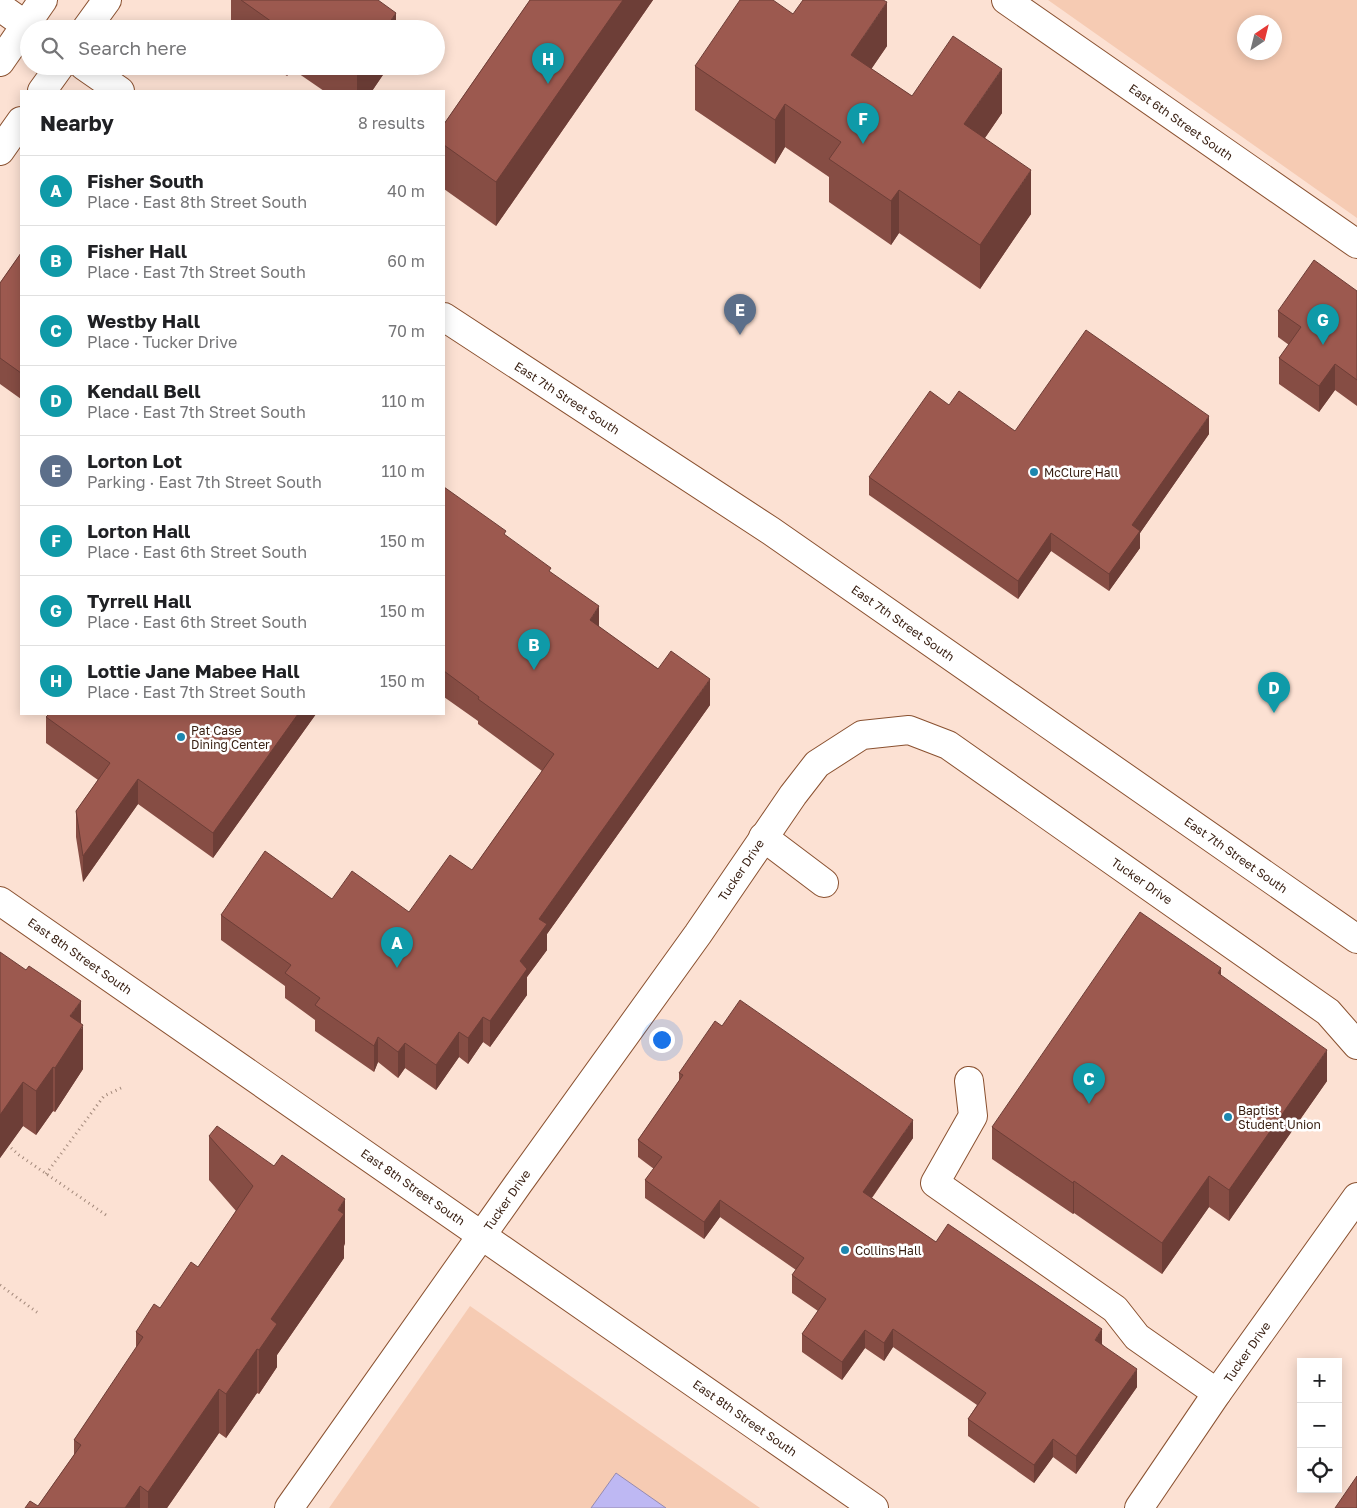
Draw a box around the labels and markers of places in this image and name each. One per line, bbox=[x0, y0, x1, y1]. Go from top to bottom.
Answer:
pin: H bbox=[532, 43, 564, 84]
pin: F bbox=[847, 103, 879, 144]
pin: E bbox=[724, 294, 756, 335]
pin: G bbox=[1307, 304, 1339, 345]
place label: McClure Hall bbox=[1044, 465, 1118, 480]
marker: McClure Hall bbox=[1028, 466, 1040, 478]
pin: B bbox=[518, 629, 550, 670]
pin: D bbox=[1258, 672, 1290, 713]
place label: Pat Case Dining Center bbox=[191, 723, 270, 752]
marker: Pat Case Dining Center bbox=[175, 731, 187, 743]
pin: A bbox=[381, 927, 413, 968]
pin: C bbox=[1073, 1063, 1105, 1104]
place label: Baptist Student Union bbox=[1238, 1103, 1321, 1132]
marker: Baptist Student Union bbox=[1222, 1111, 1234, 1123]
place label: Collins Hall bbox=[855, 1243, 922, 1258]
marker: Collins Hall bbox=[839, 1244, 851, 1256]

